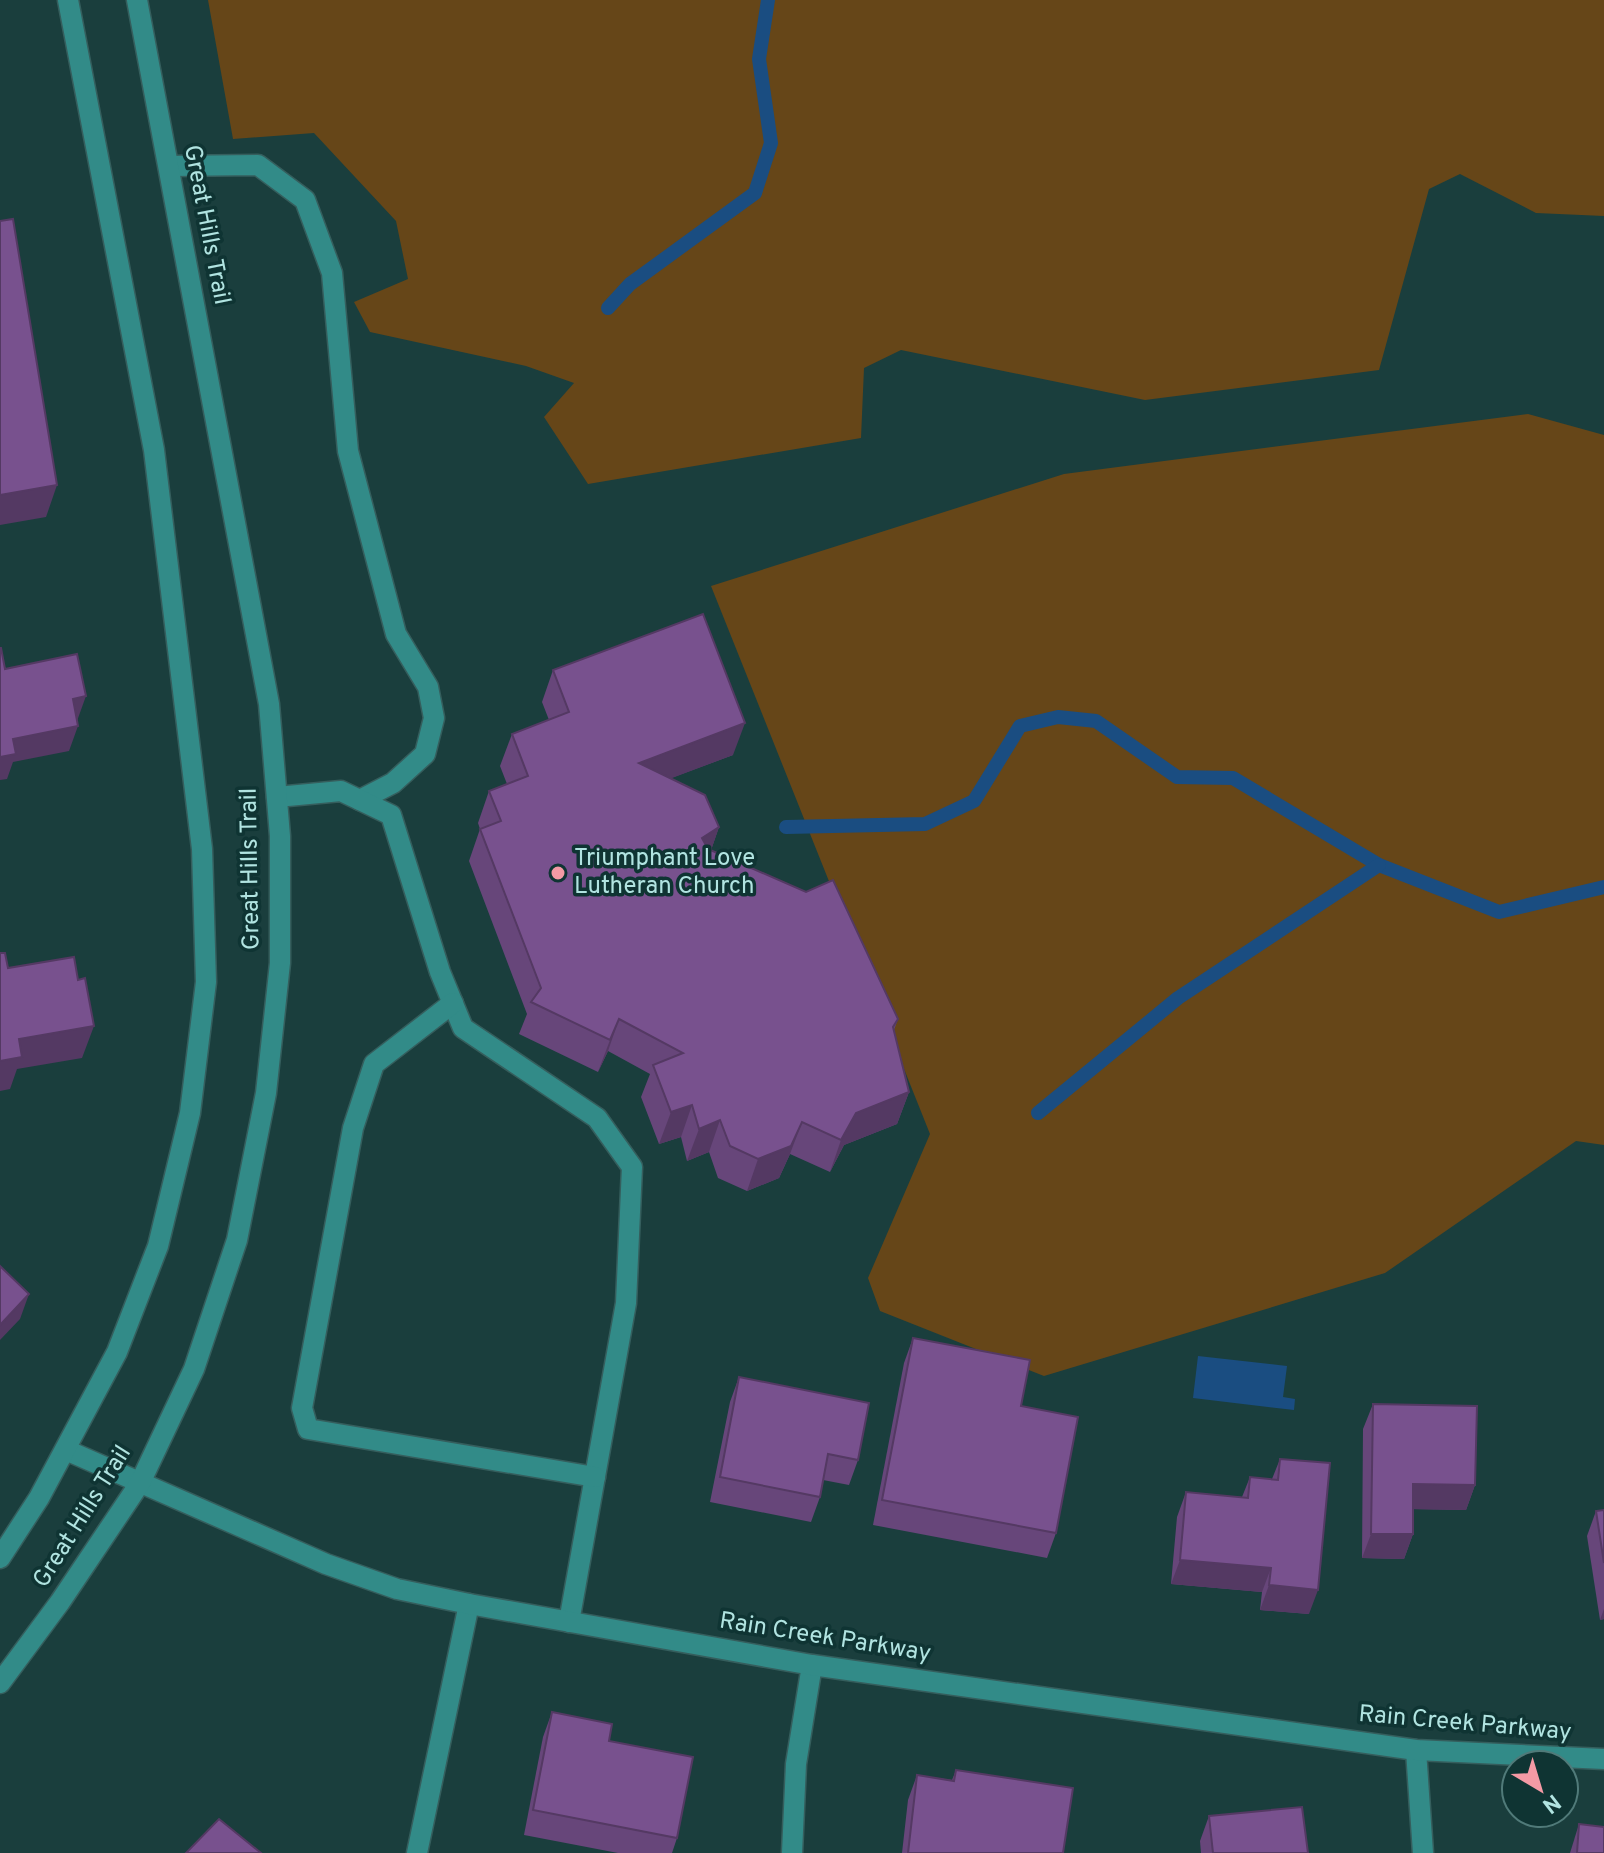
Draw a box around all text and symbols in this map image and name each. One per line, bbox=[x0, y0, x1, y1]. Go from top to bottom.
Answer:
street label: Great Hills Trail bbox=[176, 143, 236, 307]
street label: Great Hills Trail bbox=[235, 788, 267, 950]
place label: Triumphant Love Lutheran Church bbox=[574, 844, 755, 902]
marker: Triumphant Love Lutheran Church bbox=[549, 864, 567, 882]
street label: Great Hills Trail bbox=[27, 1440, 139, 1594]
street label: Rain Creek Parkway bbox=[717, 1606, 933, 1670]
street label: Rain Creek Parkway bbox=[1357, 1700, 1573, 1748]
north arrow bbox=[1500, 1749, 1580, 1829]
text: N bbox=[1536, 1787, 1565, 1818]

